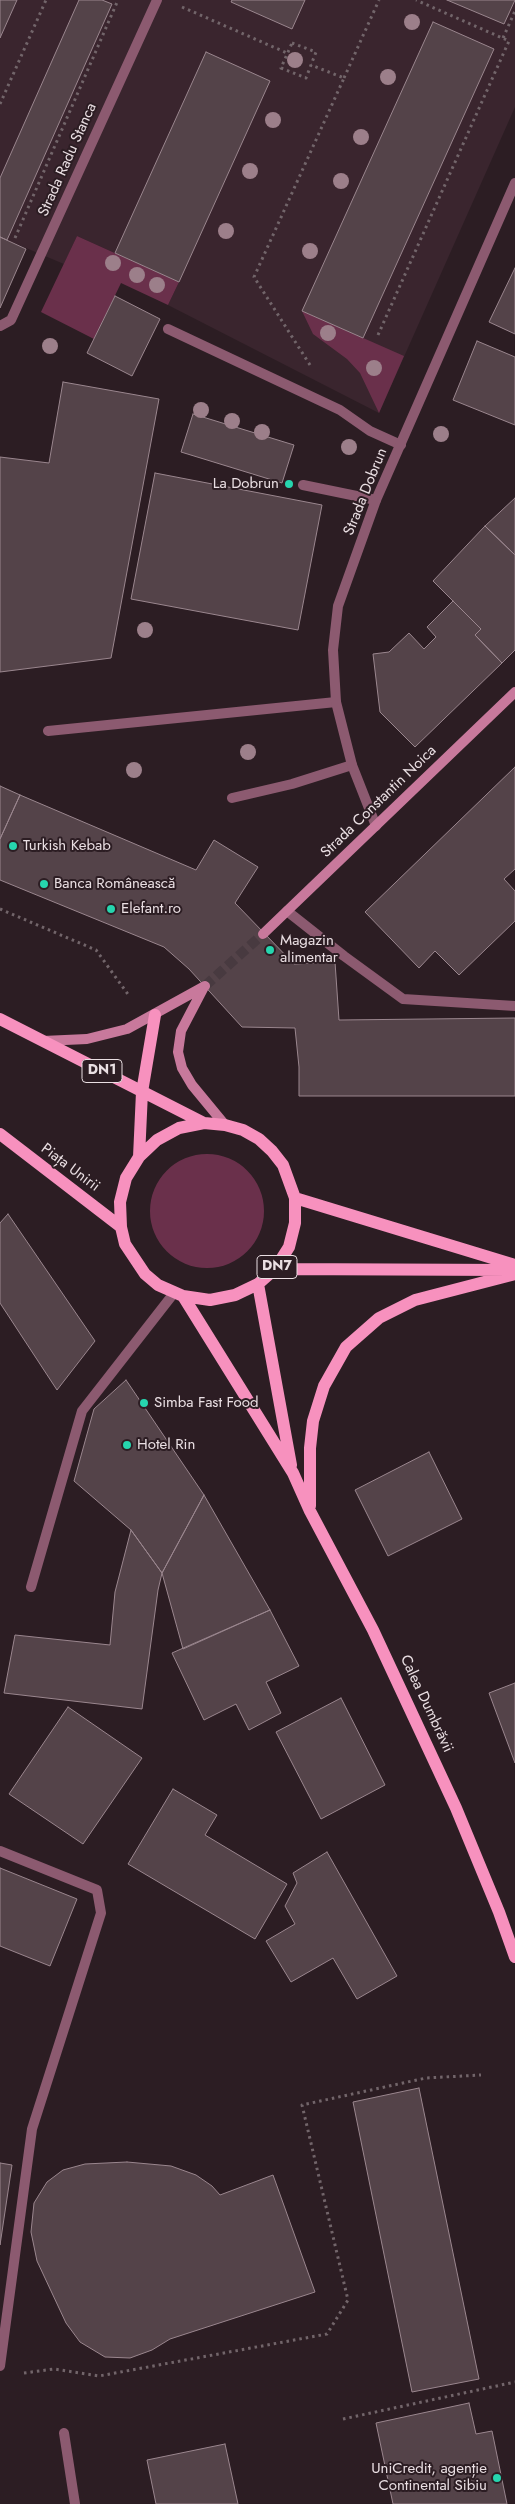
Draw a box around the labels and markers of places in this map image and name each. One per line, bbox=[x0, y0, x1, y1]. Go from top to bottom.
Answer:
place label: La Dobrun bbox=[213, 475, 279, 493]
marker: La Dobrun bbox=[283, 478, 295, 490]
place label: Turkish Kebab bbox=[23, 837, 111, 855]
marker: Turkish Kebab bbox=[7, 840, 19, 852]
place label: Banca Românească bbox=[54, 875, 175, 893]
marker: Banca Românească bbox=[38, 878, 50, 890]
place label: Elefant.ro bbox=[121, 900, 181, 918]
marker: Elefant.ro bbox=[105, 903, 117, 915]
place label: Magazin alimentar bbox=[280, 932, 338, 967]
marker: Magazin alimentar bbox=[264, 944, 276, 956]
place label: Simba Fast Food bbox=[154, 1394, 258, 1412]
marker: Simba Fast Food bbox=[138, 1397, 150, 1409]
place label: Hotel Rin bbox=[137, 1436, 195, 1454]
marker: Hotel Rin bbox=[121, 1439, 133, 1451]
place label: UniCredit, agenție Continental Sibiu bbox=[371, 2460, 487, 2495]
marker: UniCredit, agenție Continental Sibiu bbox=[491, 2472, 503, 2484]

